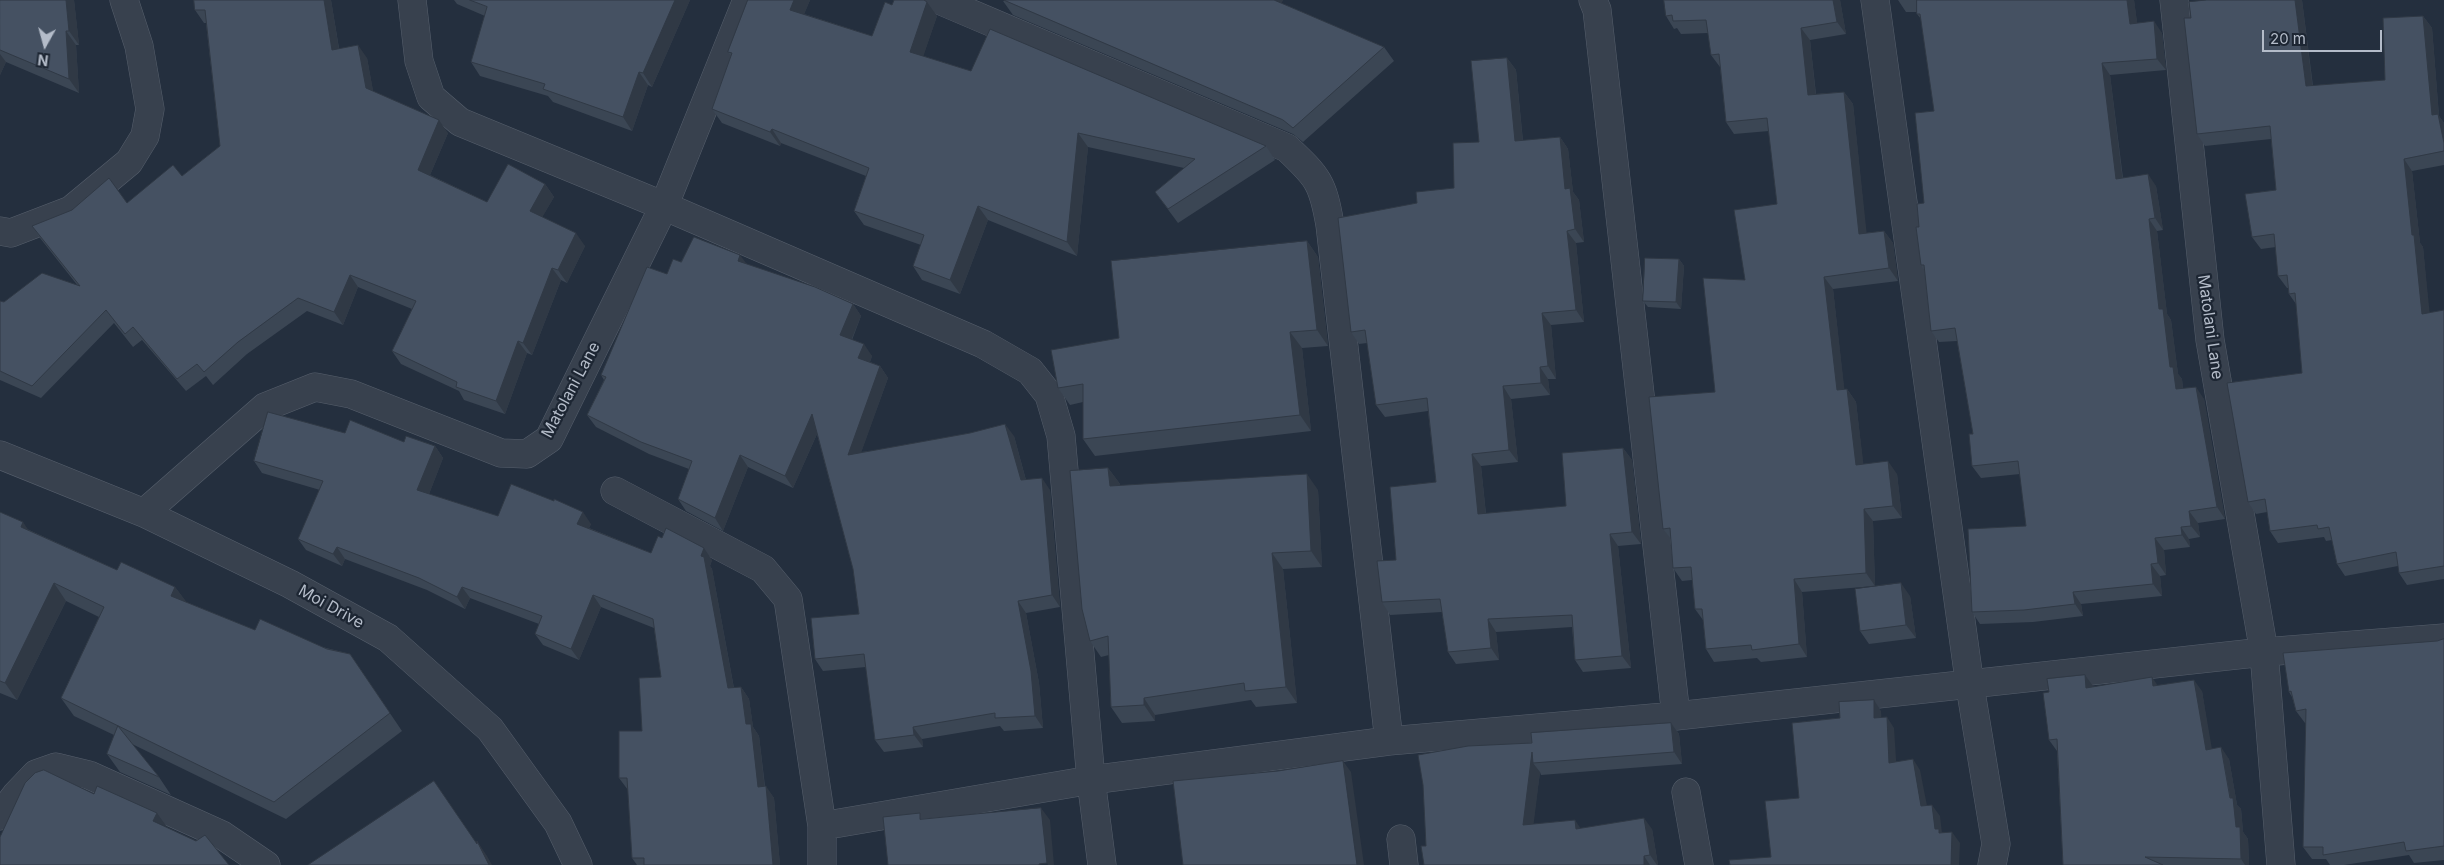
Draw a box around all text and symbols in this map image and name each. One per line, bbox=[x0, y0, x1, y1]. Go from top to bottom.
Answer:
north arrow bbox=[20, 20, 70, 70]
scale bar bbox=[2264, 20, 2384, 52]
text: 20 m bbox=[2270, 29, 2306, 48]
text: N bbox=[37, 51, 49, 69]
street label: Matolani Lane bbox=[2193, 273, 2227, 381]
street label: Matolani Lane bbox=[538, 339, 604, 441]
street label: Moi Drive bbox=[295, 581, 367, 633]

